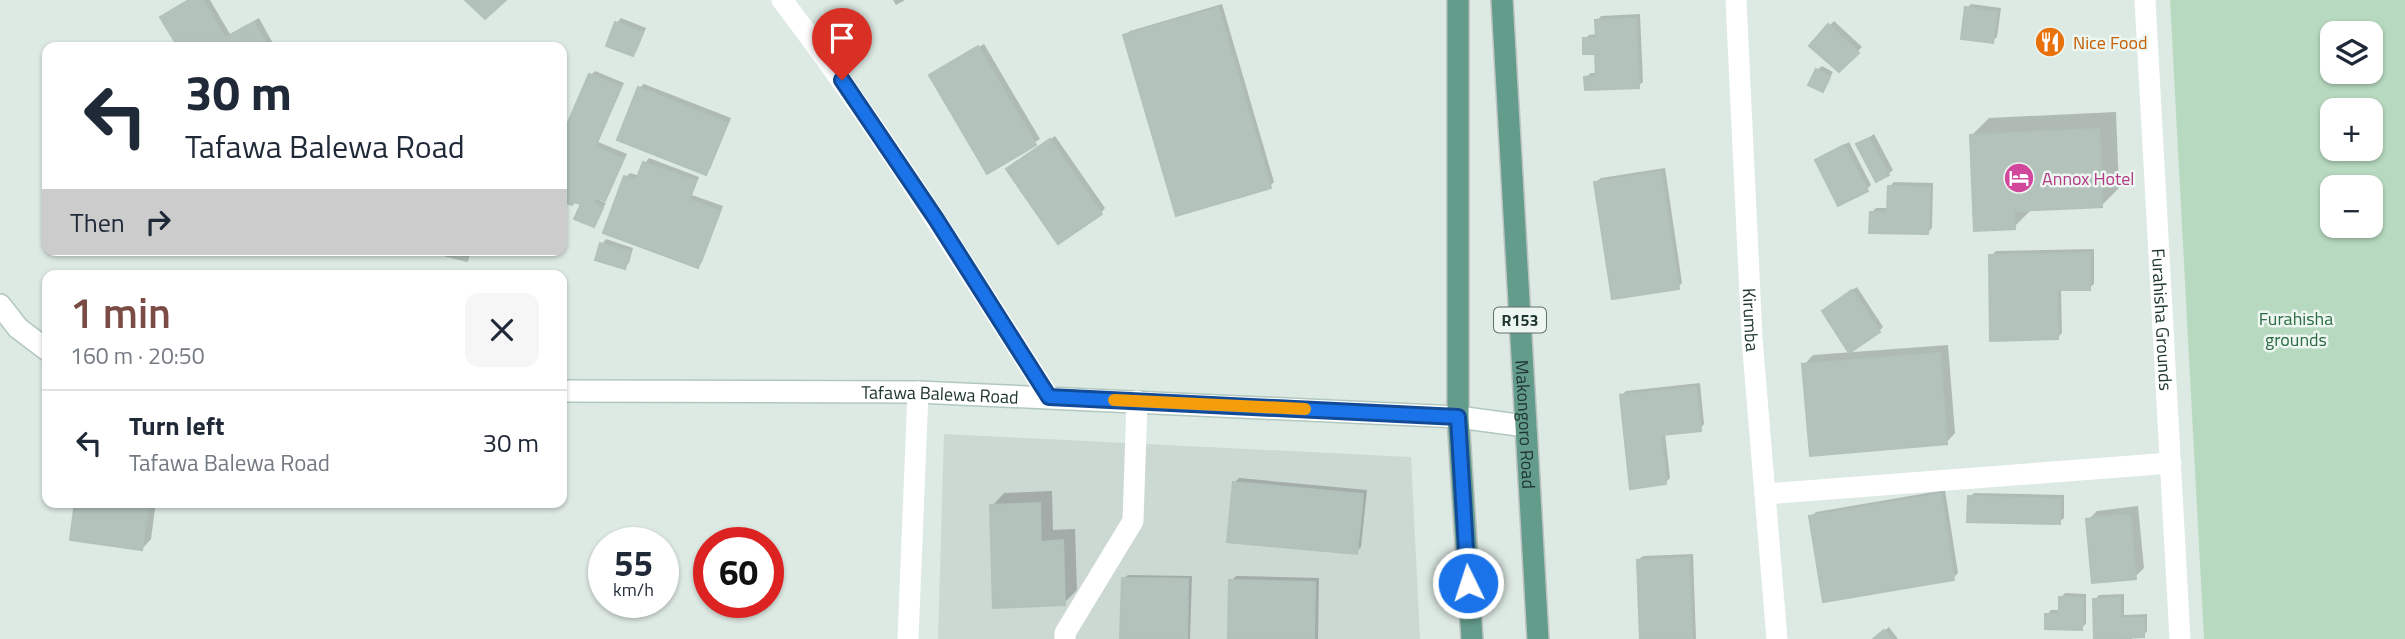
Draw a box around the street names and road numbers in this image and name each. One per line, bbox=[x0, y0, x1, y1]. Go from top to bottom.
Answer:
street label: Furahisha Grounds bbox=[2145, 248, 2180, 391]
street label: Kirumba bbox=[1736, 287, 1767, 352]
road number: R153 bbox=[1494, 308, 1546, 332]
street label: Makongoro Road bbox=[1509, 359, 1543, 490]
street label: Tafawa Balewa Road bbox=[861, 378, 1019, 410]

